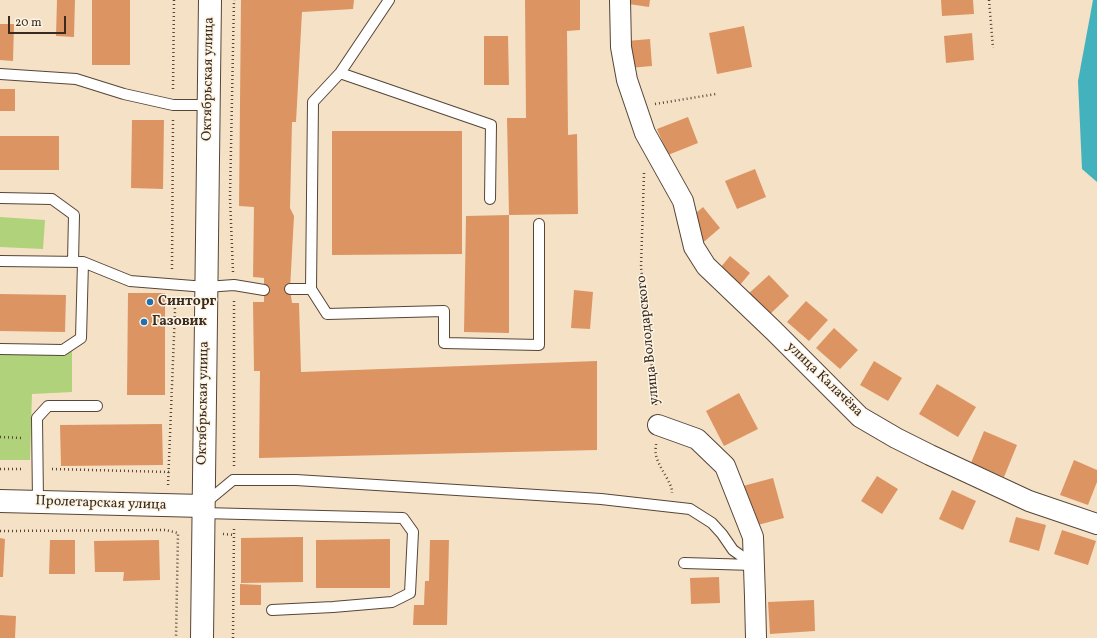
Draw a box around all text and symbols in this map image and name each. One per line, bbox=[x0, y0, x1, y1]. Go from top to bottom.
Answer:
scale bar bbox=[10, 8, 68, 34]
text: 20 m bbox=[15, 15, 42, 31]
street label: Октябрьская улица bbox=[200, 17, 218, 141]
street label: улица Володарского bbox=[634, 275, 664, 405]
place label: Синторг bbox=[158, 294, 216, 310]
marker: Синторг bbox=[145, 297, 155, 307]
place label: Газовик bbox=[152, 314, 207, 330]
marker: Газовик bbox=[139, 317, 149, 327]
street label: улица Калачёва bbox=[782, 339, 866, 421]
street label: Октябрьская улица bbox=[195, 341, 213, 465]
street label: Пролетарская улица bbox=[35, 493, 167, 515]

